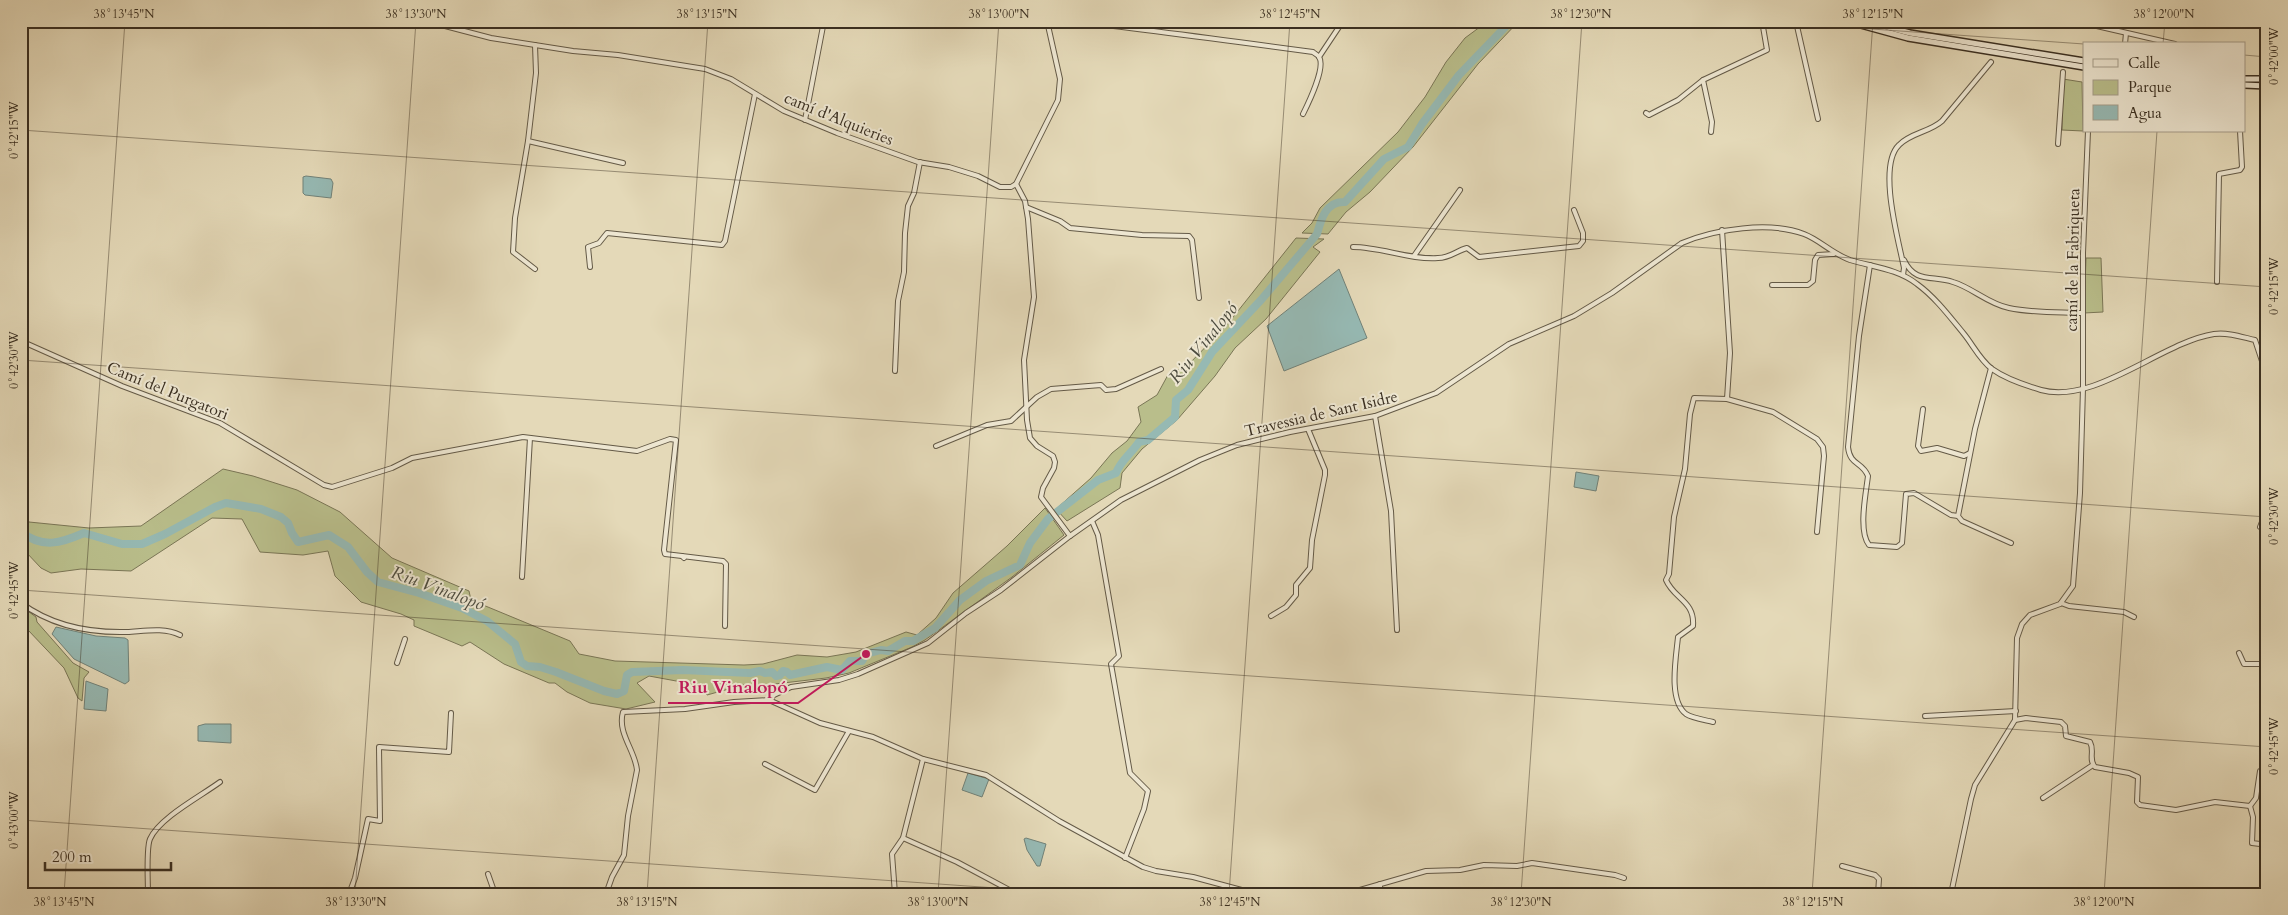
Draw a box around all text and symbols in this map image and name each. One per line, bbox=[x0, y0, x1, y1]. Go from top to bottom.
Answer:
text: 38°13'45"N bbox=[94, 6, 155, 22]
text: 38°13'30"N bbox=[386, 6, 447, 22]
text: 38°13'15"N bbox=[677, 6, 738, 22]
text: 38°13'00"N bbox=[969, 6, 1030, 22]
text: 38°12'45"N bbox=[1260, 6, 1321, 22]
text: 38°12'30"N bbox=[1551, 6, 1612, 22]
text: 38°12'15"N bbox=[1843, 6, 1904, 22]
text: 38°12'00"N bbox=[2134, 6, 2195, 22]
text: 0°42'00"W bbox=[2266, 26, 2282, 85]
legend bbox=[2083, 42, 2246, 132]
text: Calle bbox=[2128, 53, 2161, 73]
text: Parque bbox=[2128, 77, 2172, 97]
street label: camí d'Alquieries bbox=[781, 87, 897, 151]
text: 0°42'15"W bbox=[6, 100, 22, 159]
text: Agua bbox=[2128, 103, 2162, 123]
street label: camí de la Fabriqueta bbox=[2061, 188, 2085, 332]
text: 0°42'15"W bbox=[2266, 256, 2282, 315]
water label: Riu Vinalopó bbox=[1163, 297, 1244, 389]
text: 0°42'30"W bbox=[6, 330, 22, 389]
street label: Camí del Purgatori bbox=[103, 356, 232, 426]
street label: Travessia de Sant Isidre bbox=[1242, 386, 1400, 442]
text: 0°42'30"W bbox=[2266, 486, 2282, 545]
text: 0°42'45"W bbox=[6, 560, 22, 619]
water label: Riu Vinalopó bbox=[388, 560, 489, 617]
callout: Riu Vinalopó bbox=[668, 670, 798, 703]
text: Riu Vinalopó bbox=[678, 675, 788, 700]
text: 0°42'45"W bbox=[2266, 716, 2282, 775]
text: 0°43'00"W bbox=[6, 790, 22, 849]
scale bar bbox=[45, 840, 171, 872]
text: 200 m bbox=[52, 847, 92, 867]
text: 38°13'45"N bbox=[34, 894, 95, 910]
text: 38°13'30"N bbox=[326, 894, 387, 910]
text: 38°13'15"N bbox=[617, 894, 678, 910]
text: 38°13'00"N bbox=[908, 894, 969, 910]
text: 38°12'45"N bbox=[1200, 894, 1261, 910]
text: 38°12'30"N bbox=[1491, 894, 1552, 910]
text: 38°12'15"N bbox=[1783, 894, 1844, 910]
text: 38°12'00"N bbox=[2074, 894, 2135, 910]

